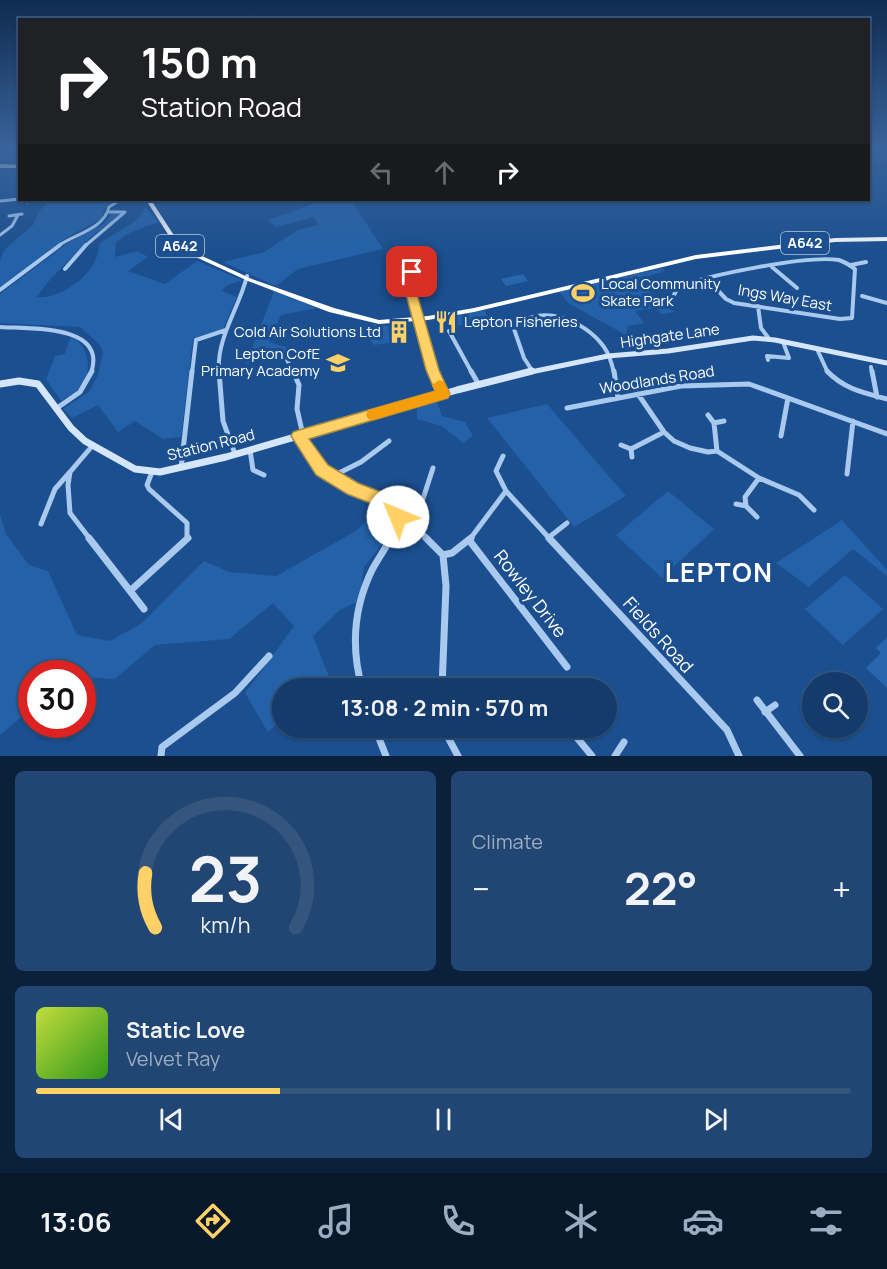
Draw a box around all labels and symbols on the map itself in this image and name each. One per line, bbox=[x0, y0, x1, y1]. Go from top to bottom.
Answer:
road number: A642 bbox=[781, 232, 829, 254]
road number: A642 bbox=[156, 235, 204, 257]
pin bbox=[386, 246, 437, 297]
place label: Local Community Skate Park bbox=[601, 273, 721, 311]
street label: Ings Way East bbox=[736, 279, 834, 316]
sports icon: Local Community Skate Park bbox=[570, 280, 596, 306]
restaurant icon: Lepton Fisheries bbox=[433, 309, 459, 335]
place label: Lepton Fisheries bbox=[464, 311, 578, 332]
street label: Highgate Lane bbox=[619, 318, 721, 353]
building icon: Cold Air Solutions Ltd bbox=[386, 319, 412, 345]
place label: Cold Air Solutions Ltd bbox=[234, 321, 381, 342]
place label: Lepton CofE Primary Academy bbox=[201, 343, 320, 381]
school or university icon: Lepton CofE Primary Academy bbox=[325, 350, 351, 376]
street label: Woodlands Road bbox=[598, 360, 716, 399]
street label: Station Road bbox=[165, 424, 257, 466]
position arrow bbox=[366, 485, 430, 549]
street label: Rowley Drive bbox=[489, 545, 573, 642]
district label: LEPTON bbox=[665, 554, 773, 590]
street label: Fields Road bbox=[618, 591, 699, 677]
speed limit sign: 30 bbox=[18, 660, 96, 738]

